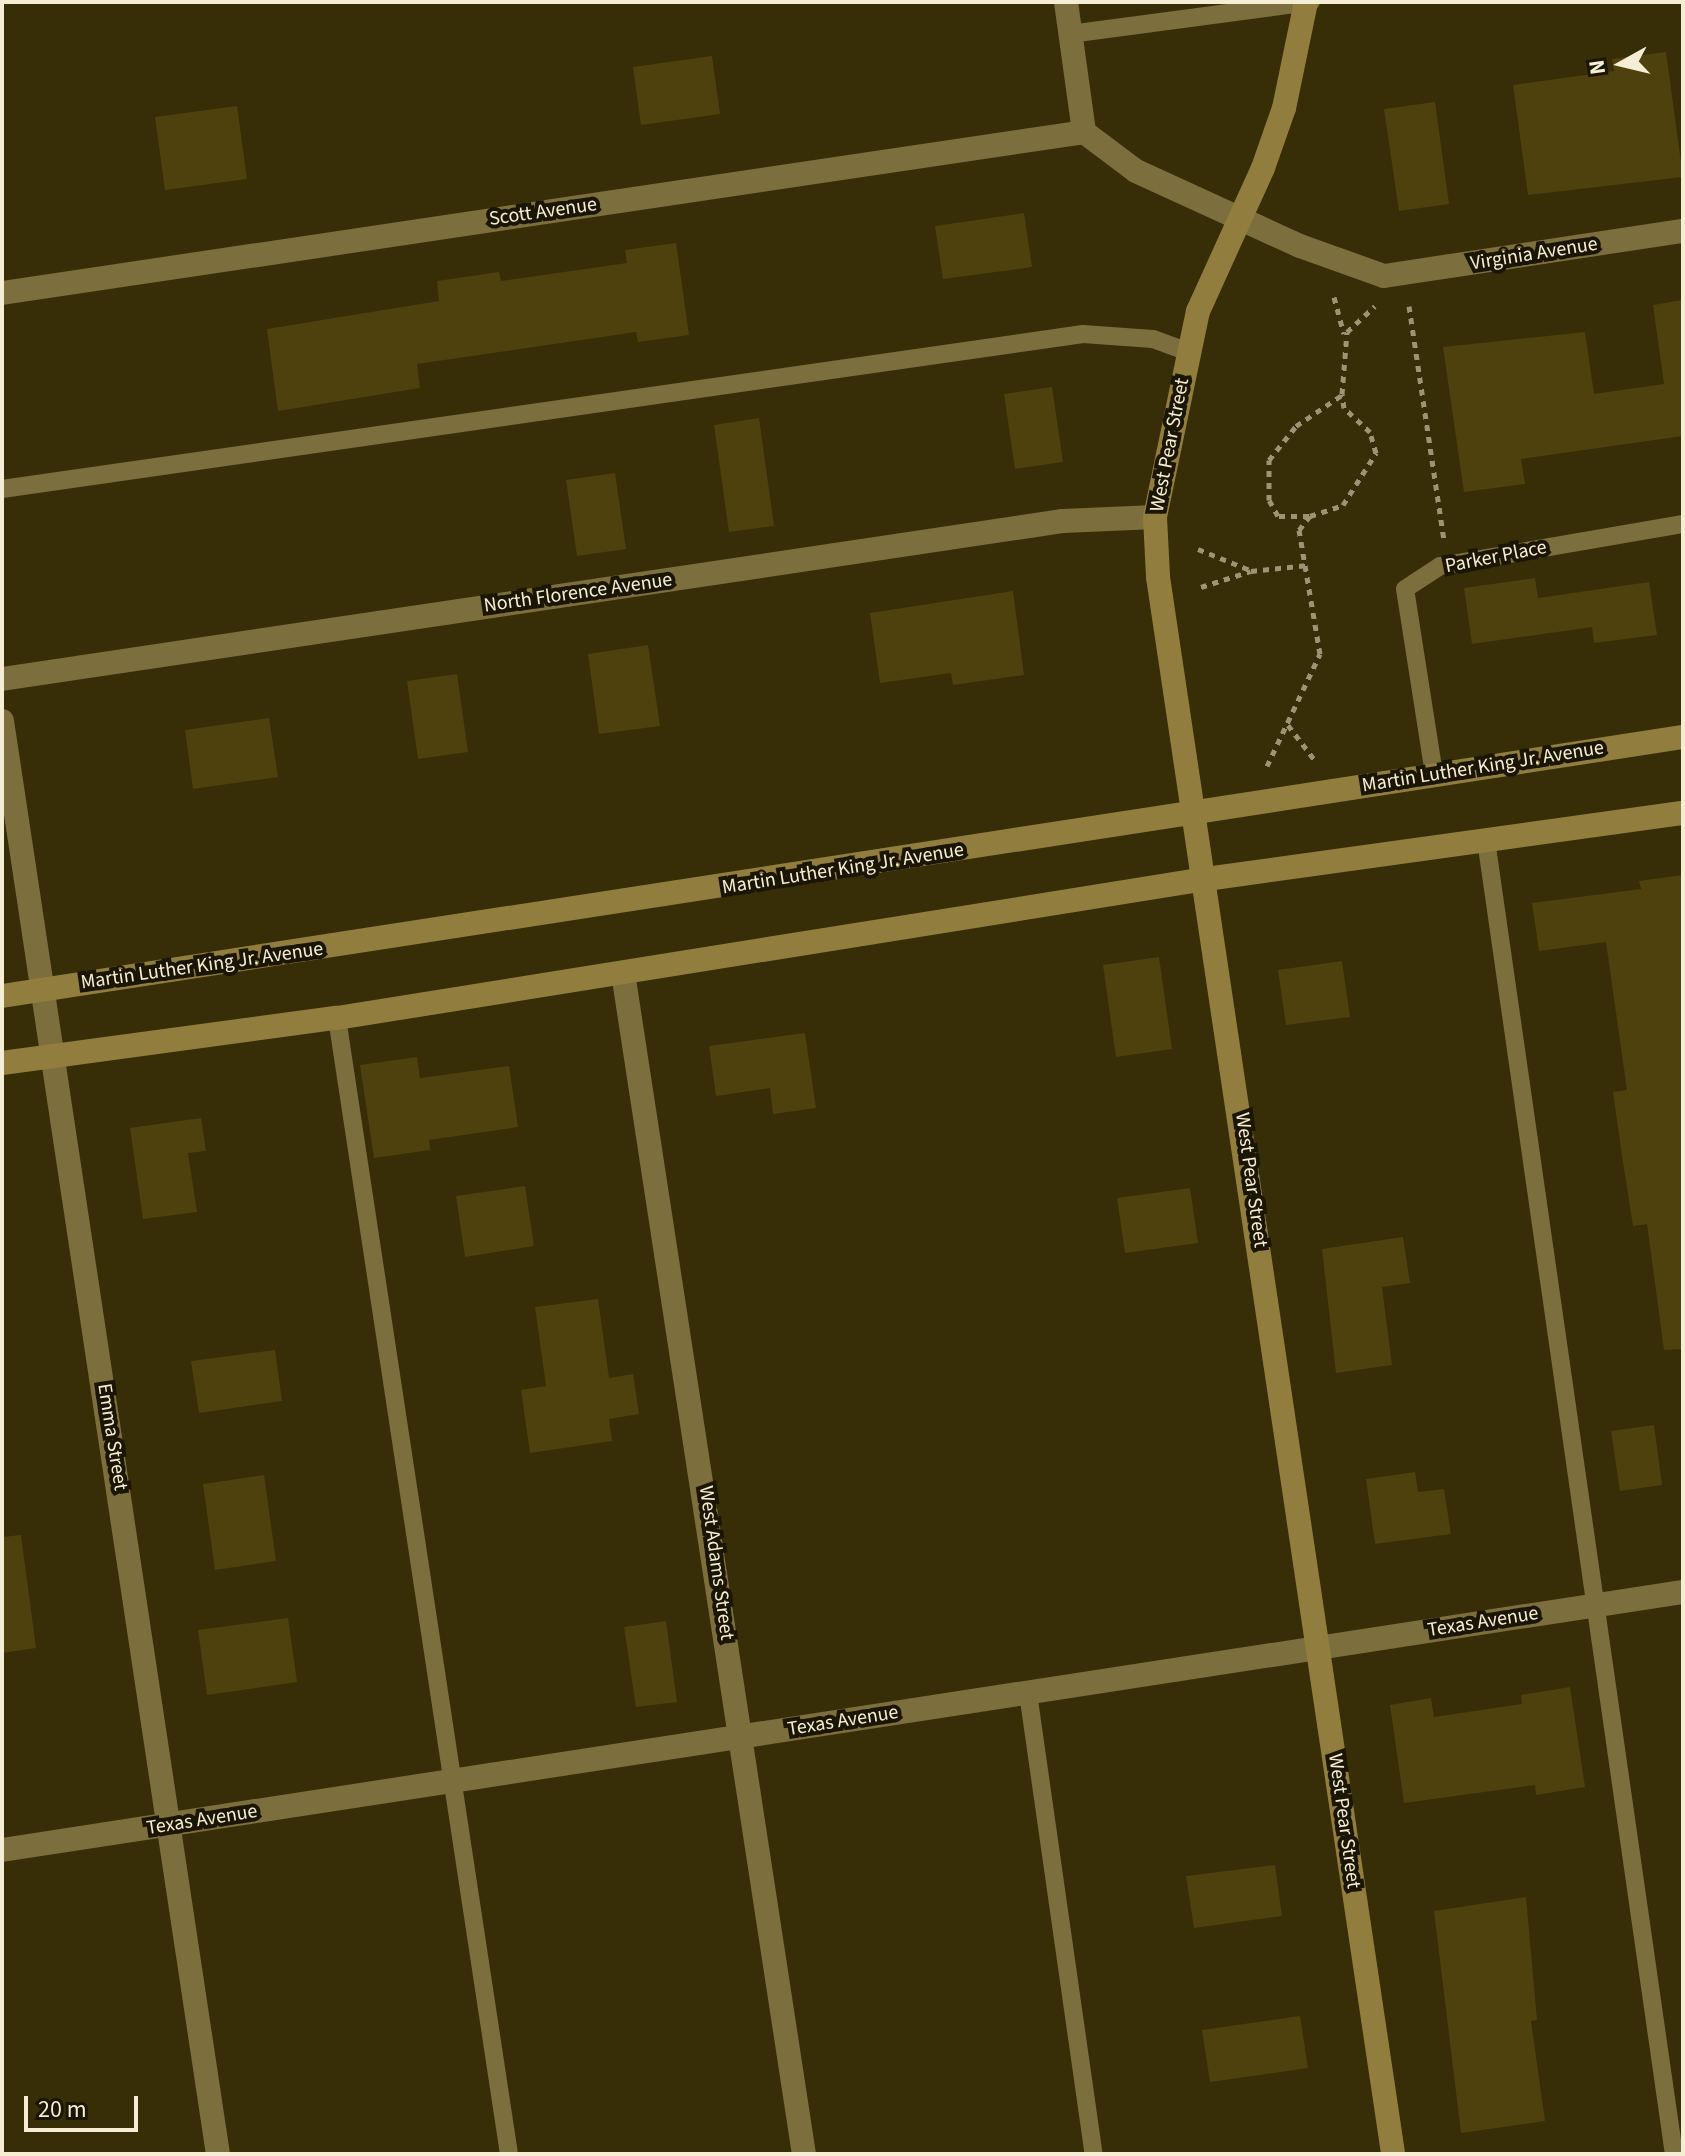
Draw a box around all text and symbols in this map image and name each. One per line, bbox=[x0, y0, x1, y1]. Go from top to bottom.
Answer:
north arrow bbox=[1581, 24, 1661, 104]
text: N bbox=[1580, 58, 1614, 77]
street label: Scott Avenue bbox=[488, 193, 598, 231]
street label: Virginia Avenue bbox=[1469, 232, 1599, 276]
street label: West Pear Street bbox=[1145, 376, 1195, 514]
street label: Parker Place bbox=[1443, 535, 1549, 579]
street label: North Florence Avenue bbox=[482, 568, 674, 618]
street label: Martin Luther King Jr. Avenue bbox=[1360, 736, 1606, 798]
street label: Martin Luther King Jr. Avenue bbox=[720, 838, 966, 900]
street label: Martin Luther King Jr. Avenue bbox=[79, 937, 325, 995]
street label: West Pear Street bbox=[1230, 1111, 1272, 1249]
street label: Emma Street bbox=[92, 1382, 132, 1492]
street label: West Adams Street bbox=[693, 1484, 739, 1642]
street label: Texas Avenue bbox=[1426, 1601, 1540, 1643]
street label: Texas Avenue bbox=[786, 1700, 900, 1742]
street label: West Pear Street bbox=[1323, 1752, 1365, 1890]
street label: Texas Avenue bbox=[145, 1799, 259, 1841]
scale bar bbox=[28, 2080, 142, 2130]
text: 20 m bbox=[38, 2092, 87, 2127]

